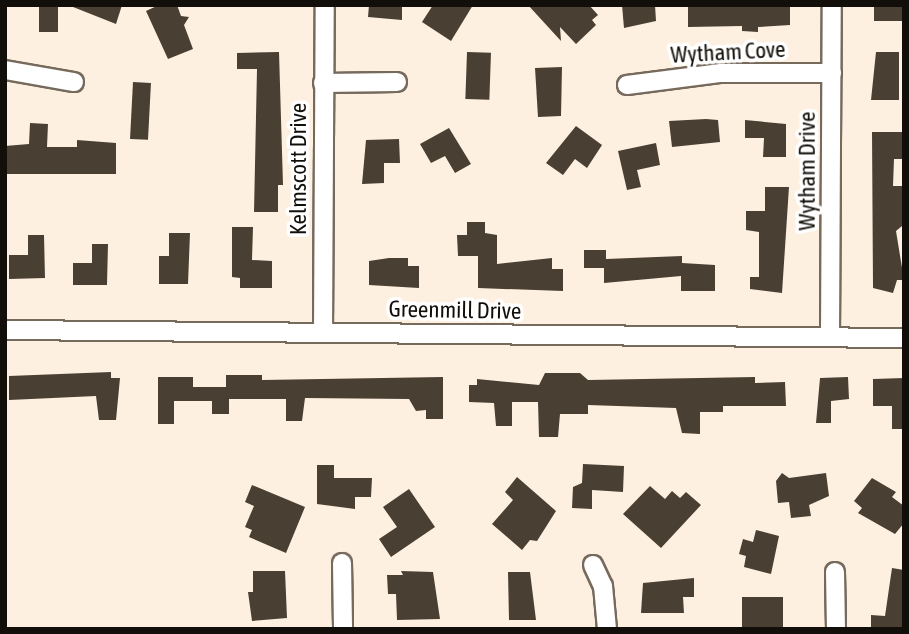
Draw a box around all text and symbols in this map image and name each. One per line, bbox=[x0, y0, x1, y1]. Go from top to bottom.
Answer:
street label: Wytham Cove bbox=[670, 35, 786, 69]
street label: Kelmscott Drive bbox=[284, 103, 312, 235]
street label: Wytham Drive bbox=[793, 112, 821, 230]
street label: Greenmill Drive bbox=[388, 295, 522, 325]

